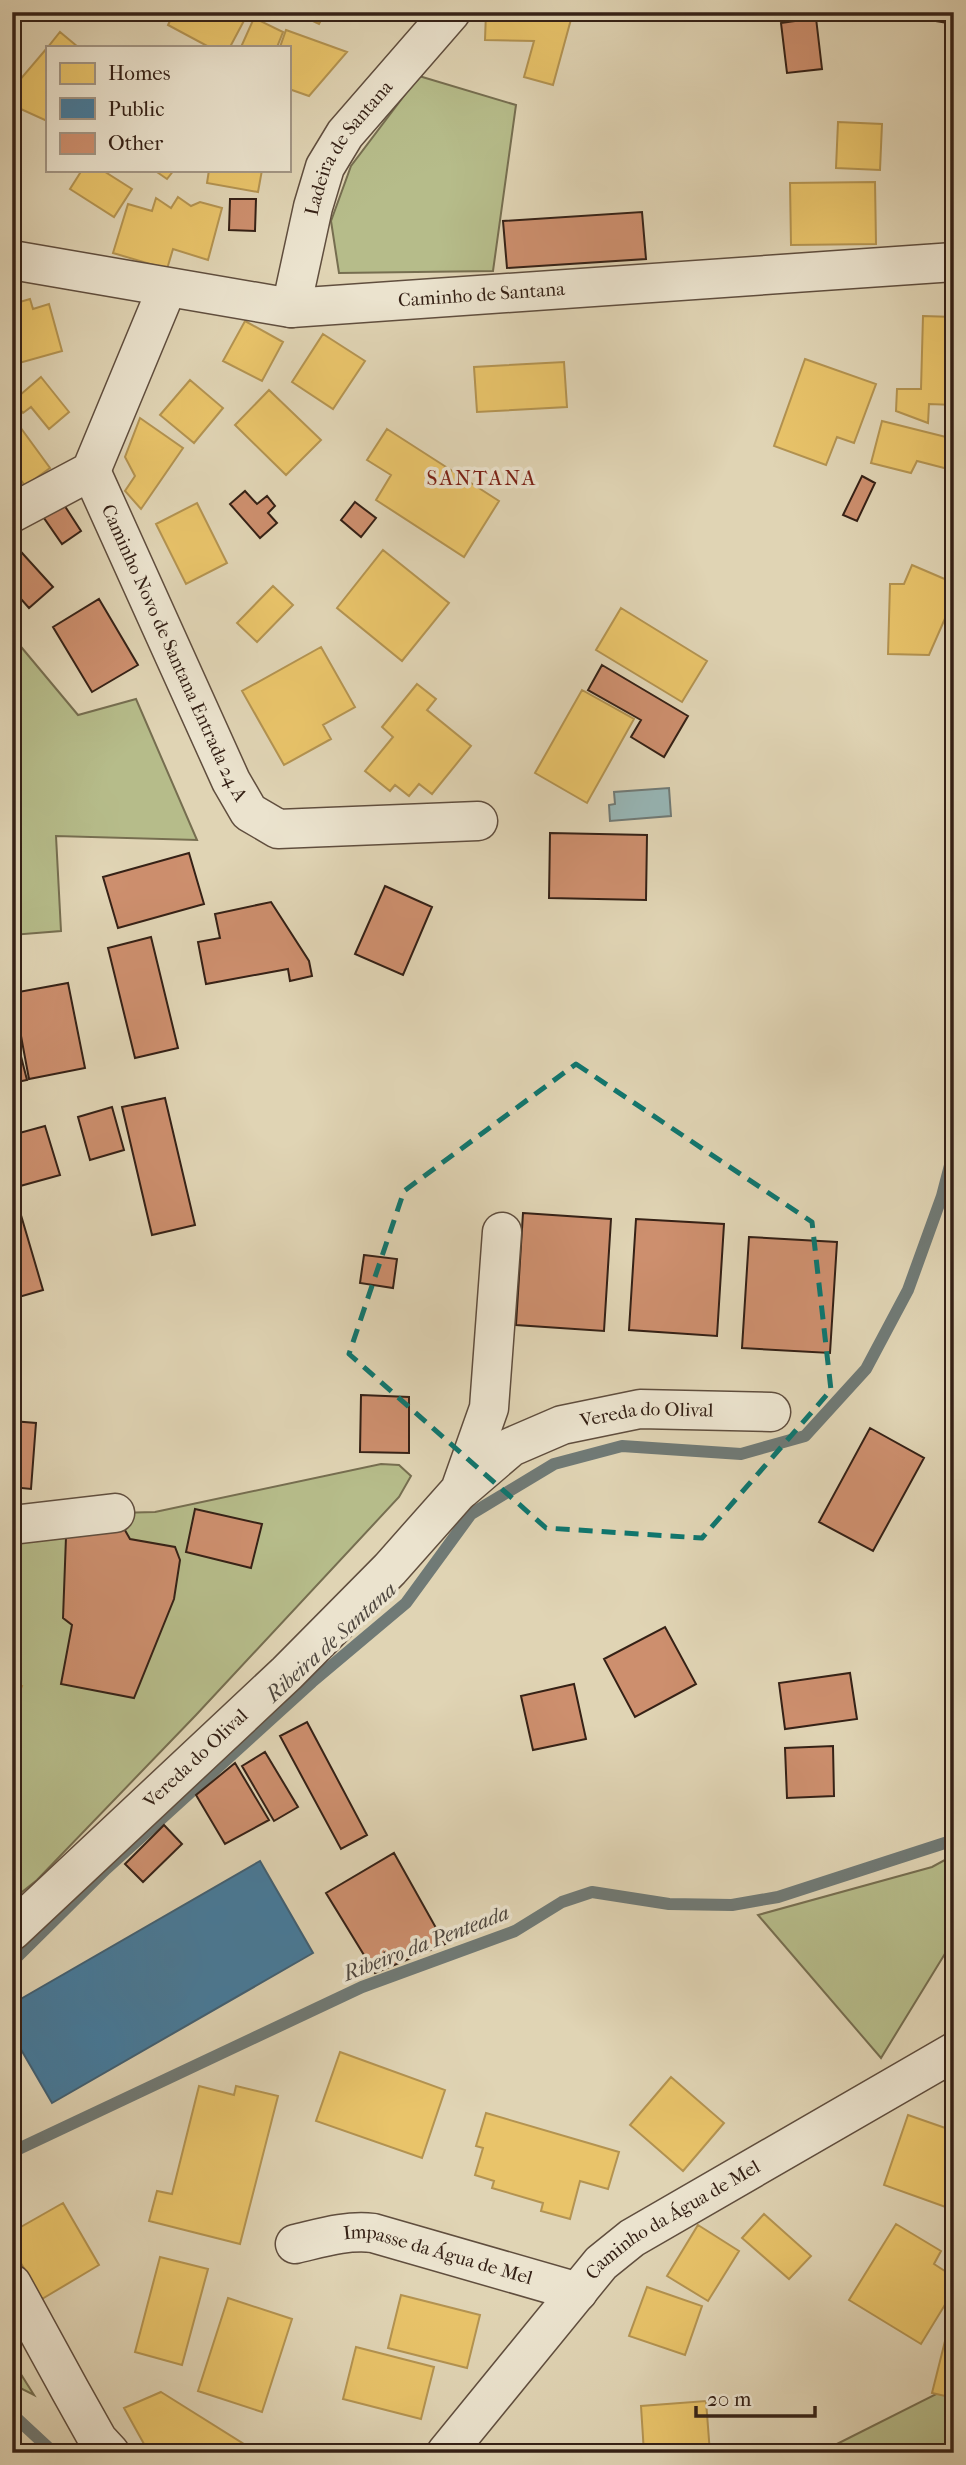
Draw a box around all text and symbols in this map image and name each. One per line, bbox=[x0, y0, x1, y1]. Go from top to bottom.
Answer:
legend bbox=[46, 46, 290, 172]
text: Homes bbox=[108, 61, 171, 85]
street label: Ladeira de Santana bbox=[301, 76, 397, 217]
text: Public bbox=[108, 97, 164, 121]
text: Other bbox=[108, 131, 163, 155]
street label: Caminho de Santana bbox=[397, 278, 566, 312]
district label: SANTANA bbox=[427, 466, 537, 490]
street label: Caminho Novo de Santana Entrada 24 A bbox=[97, 501, 252, 806]
street label: Vereda do Olival bbox=[577, 1398, 714, 1432]
water label: Ribeira de Santana bbox=[260, 1577, 401, 1708]
street label: Vereda do Olival bbox=[139, 1705, 252, 1813]
water label: Ribeiro da Penteada bbox=[338, 1900, 512, 1986]
street label: Caminho da Água de Mel bbox=[581, 2156, 764, 2284]
street label: Impasse da Água de Mel bbox=[342, 2221, 535, 2289]
scale bar bbox=[696, 2374, 816, 2418]
text: 20 m bbox=[707, 2387, 752, 2411]

